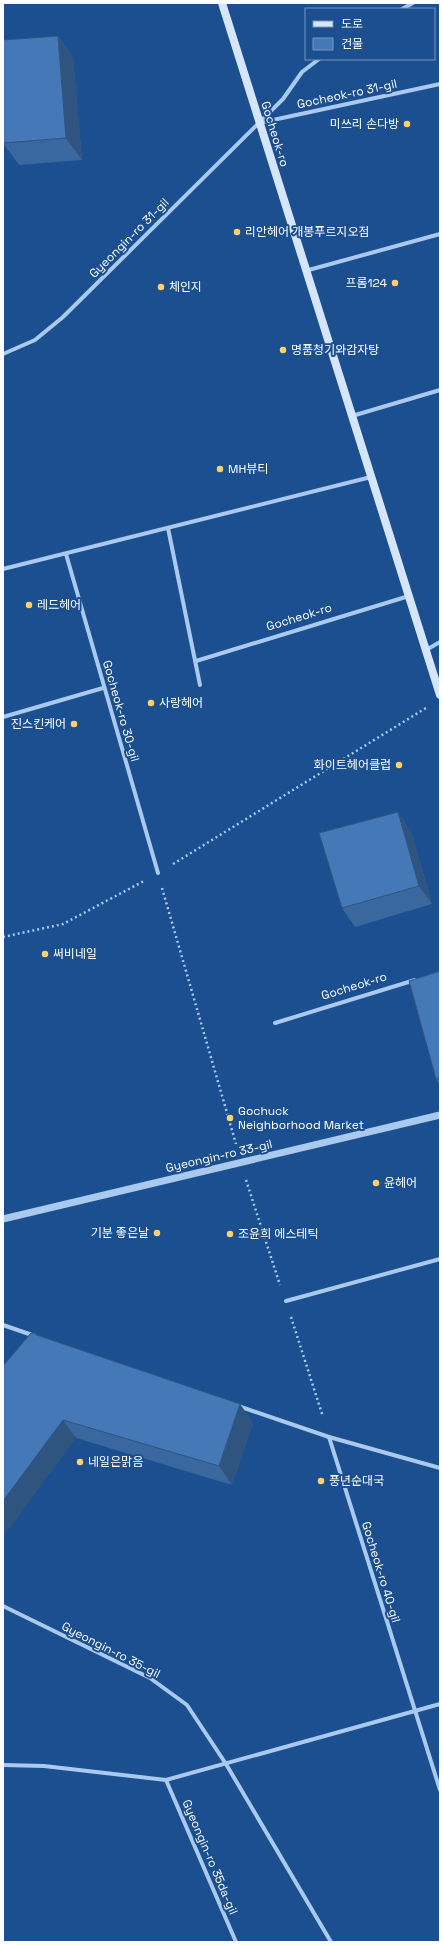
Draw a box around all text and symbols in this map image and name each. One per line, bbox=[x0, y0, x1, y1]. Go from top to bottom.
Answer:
legend bbox=[305, 8, 435, 60]
text: 도로 bbox=[341, 16, 363, 32]
text: 건물 bbox=[341, 36, 363, 52]
street label: Gocheok-ro 31-gil bbox=[295, 76, 399, 112]
street label: Gocheok-ro bbox=[257, 99, 293, 169]
place label: 미쓰리 손다방 bbox=[330, 116, 399, 132]
marker: 미쓰리 손다방 bbox=[402, 119, 412, 129]
street label: Gyeongin-ro 31-gil bbox=[86, 195, 172, 281]
place label: 리안헤어 개봉푸르지오점 bbox=[245, 224, 370, 240]
marker: 리안헤어 개봉푸르지오점 bbox=[232, 227, 242, 237]
place label: 프롬124 bbox=[346, 275, 387, 291]
marker: 프롬124 bbox=[390, 278, 400, 288]
place label: 체인지 bbox=[169, 279, 202, 295]
marker: 체인지 bbox=[156, 282, 166, 292]
place label: 명품청기와감자탕 bbox=[291, 342, 379, 358]
marker: 명품청기와감자탕 bbox=[278, 345, 288, 355]
place label: MH뷰티 bbox=[228, 461, 268, 477]
marker: MH뷰티 bbox=[215, 464, 225, 474]
place label: 레드헤어 bbox=[37, 597, 81, 613]
street label: Gocheok-ro bbox=[264, 599, 334, 635]
marker: 레드헤어 bbox=[24, 600, 34, 610]
street label: Gocheok-ro 30-gil bbox=[99, 658, 143, 764]
place label: 사랑헤어 bbox=[159, 695, 203, 711]
marker: 사랑헤어 bbox=[146, 698, 156, 708]
place label: 진스킨케어 bbox=[11, 716, 66, 732]
marker: 진스킨케어 bbox=[69, 719, 79, 729]
place label: 화이트헤어클럽 bbox=[314, 757, 391, 773]
marker: 화이트헤어클럽 bbox=[394, 760, 404, 770]
place label: 써비네일 bbox=[53, 946, 97, 962]
marker: 써비네일 bbox=[40, 949, 50, 959]
street label: Gocheok-ro bbox=[319, 968, 389, 1004]
place label: Gochuck Neighborhood Market bbox=[238, 1103, 364, 1133]
marker: Gochuck Neighborhood Market bbox=[225, 1113, 235, 1123]
street label: Gyeongin-ro 33-gil bbox=[164, 1136, 274, 1176]
place label: 윤헤어 bbox=[384, 1175, 417, 1191]
marker: 윤헤어 bbox=[371, 1178, 381, 1188]
place label: 기분 좋은날 bbox=[91, 1225, 149, 1241]
place label: 조윤희 에스테틱 bbox=[238, 1226, 318, 1242]
marker: 기분 좋은날 bbox=[152, 1228, 162, 1238]
marker: 조윤희 에스테틱 bbox=[225, 1229, 235, 1239]
place label: 네일은맑음 bbox=[88, 1454, 143, 1470]
marker: 네일은맑음 bbox=[75, 1457, 85, 1467]
place label: 풍년순대국 bbox=[329, 1473, 384, 1489]
marker: 풍년순대국 bbox=[316, 1476, 326, 1486]
street label: Gocheok-ro 40-gil bbox=[358, 1519, 404, 1625]
street label: Gyeongin-ro 35-gil bbox=[59, 1618, 163, 1682]
street label: Gyeongin-ro 35da-gil bbox=[179, 1797, 241, 1917]

